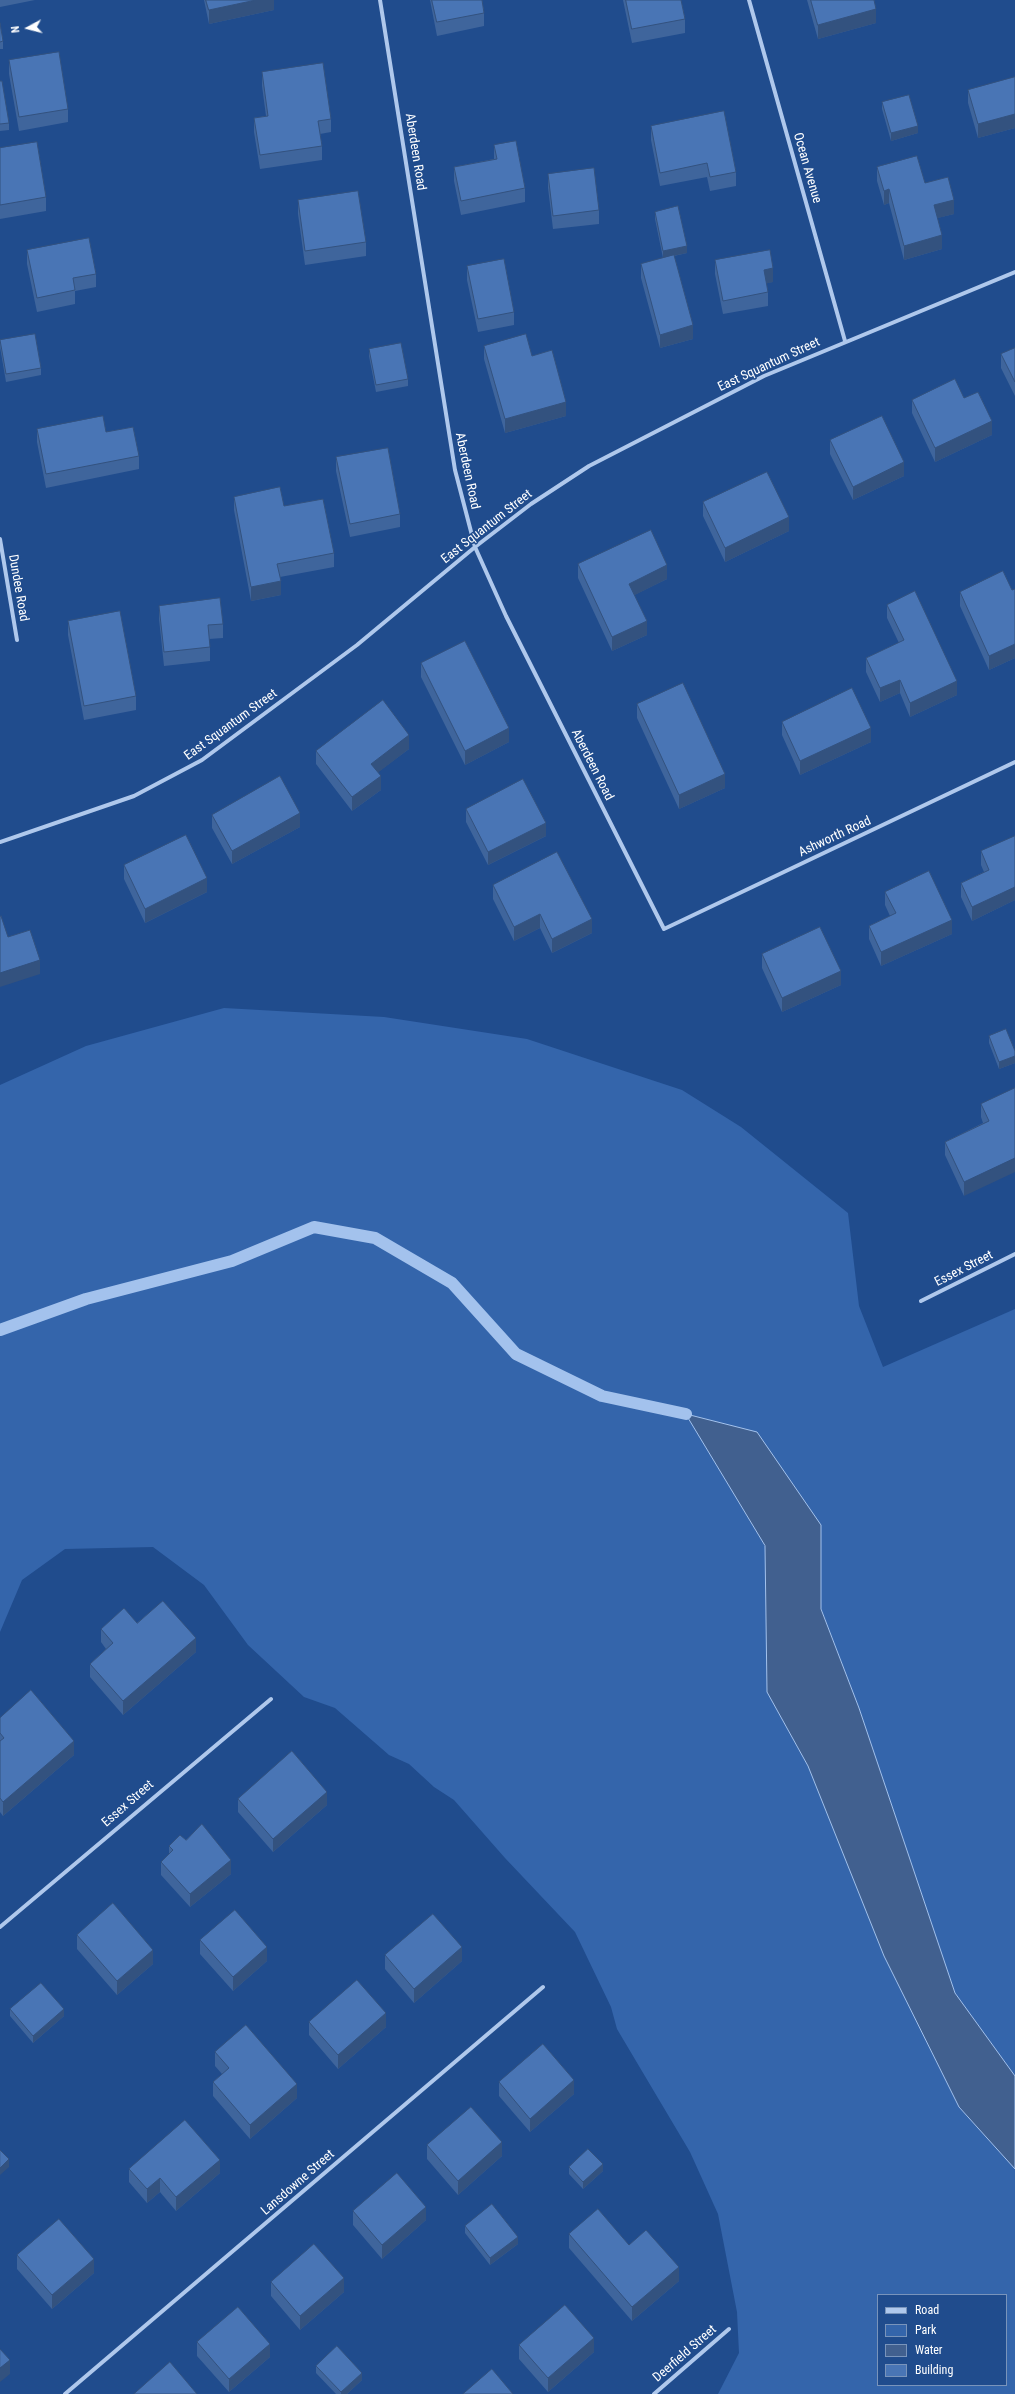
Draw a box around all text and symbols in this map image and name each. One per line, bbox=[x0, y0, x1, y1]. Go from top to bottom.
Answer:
north arrow bbox=[8, 8, 48, 48]
text: N bbox=[9, 25, 22, 34]
street label: Aberdeen Road bbox=[401, 112, 429, 192]
street label: Ocean Avenue bbox=[789, 131, 825, 205]
street label: East Squantum Street bbox=[715, 335, 823, 395]
street label: Aberdeen Road bbox=[451, 431, 483, 511]
street label: East Squantum Street bbox=[439, 487, 535, 567]
street label: Dundee Road bbox=[4, 553, 32, 623]
street label: East Squantum Street bbox=[182, 686, 280, 764]
street label: Aberdeen Road bbox=[567, 727, 617, 803]
street label: Ashworth Road bbox=[796, 813, 874, 861]
street label: Essex Street bbox=[932, 1248, 996, 1290]
street label: Essex Street bbox=[99, 1777, 157, 1831]
street label: Lansdowne Street bbox=[258, 2147, 338, 2219]
legend bbox=[877, 2294, 1007, 2386]
text: Road bbox=[915, 2303, 939, 2317]
street label: Deerfield Street bbox=[650, 2322, 720, 2386]
text: Park bbox=[915, 2323, 936, 2337]
text: Water bbox=[915, 2343, 943, 2357]
text: Building bbox=[915, 2363, 953, 2377]

